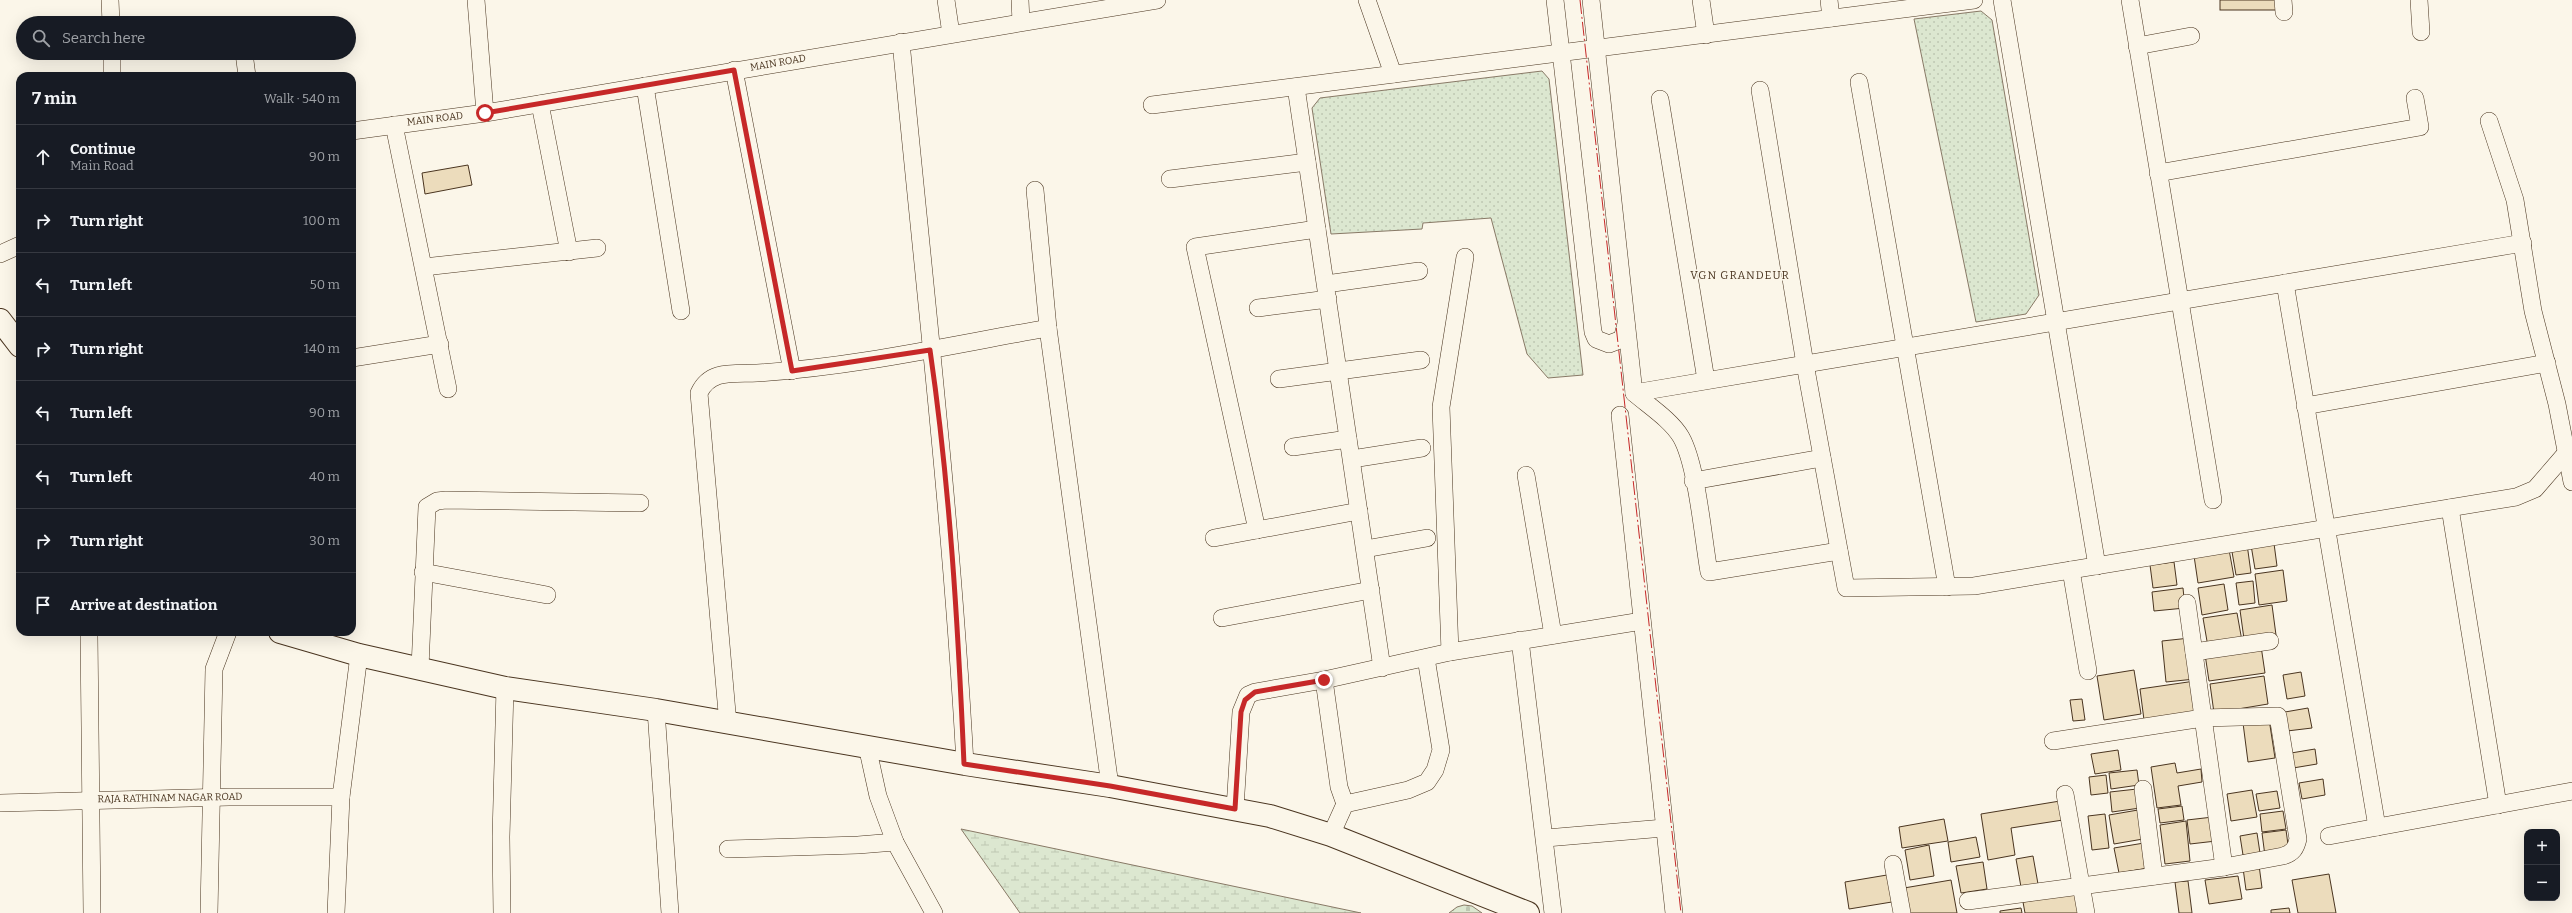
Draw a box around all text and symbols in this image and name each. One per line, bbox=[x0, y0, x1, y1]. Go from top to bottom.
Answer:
search box bbox=[16, 16, 356, 60]
icon: search bbox=[30, 27, 52, 49]
text: Search here bbox=[62, 29, 145, 47]
street label: MAIN ROAD bbox=[749, 52, 807, 74]
text: 7 min bbox=[32, 88, 77, 109]
text: Walk · 540 m bbox=[264, 91, 340, 106]
route start bbox=[476, 104, 494, 122]
street label: MAIN ROAD bbox=[406, 110, 464, 128]
text: Continue bbox=[70, 140, 136, 158]
icon: ahead bbox=[32, 146, 54, 168]
text: 90 m bbox=[309, 149, 340, 164]
text: Main Road bbox=[70, 158, 134, 173]
icon: right bbox=[32, 210, 54, 232]
text: Turn right bbox=[70, 212, 143, 230]
text: 100 m bbox=[303, 213, 340, 228]
district label: VGN GRANDEUR bbox=[1690, 269, 1790, 282]
icon: left bbox=[32, 274, 54, 296]
text: Turn left bbox=[70, 276, 132, 294]
text: 50 m bbox=[310, 277, 340, 292]
icon: right bbox=[32, 338, 54, 360]
text: Turn right bbox=[70, 340, 143, 358]
text: 140 m bbox=[304, 341, 340, 356]
icon: left bbox=[32, 402, 54, 424]
text: Turn left bbox=[70, 404, 132, 422]
text: 90 m bbox=[309, 405, 340, 420]
icon: left bbox=[32, 466, 54, 488]
text: Turn left bbox=[70, 468, 132, 486]
text: 40 m bbox=[309, 469, 340, 484]
icon: right bbox=[32, 530, 54, 552]
text: Turn right bbox=[70, 532, 143, 550]
text: 30 m bbox=[309, 533, 340, 548]
icon: arrive bbox=[32, 594, 54, 616]
text: Arrive at destination bbox=[70, 596, 217, 614]
route end bbox=[1315, 671, 1333, 689]
street label: RAJA RATHINAM NAGAR ROAD bbox=[97, 791, 243, 805]
map controls bbox=[2524, 829, 2560, 901]
button: + bbox=[2524, 829, 2560, 865]
button: − bbox=[2524, 865, 2560, 901]

